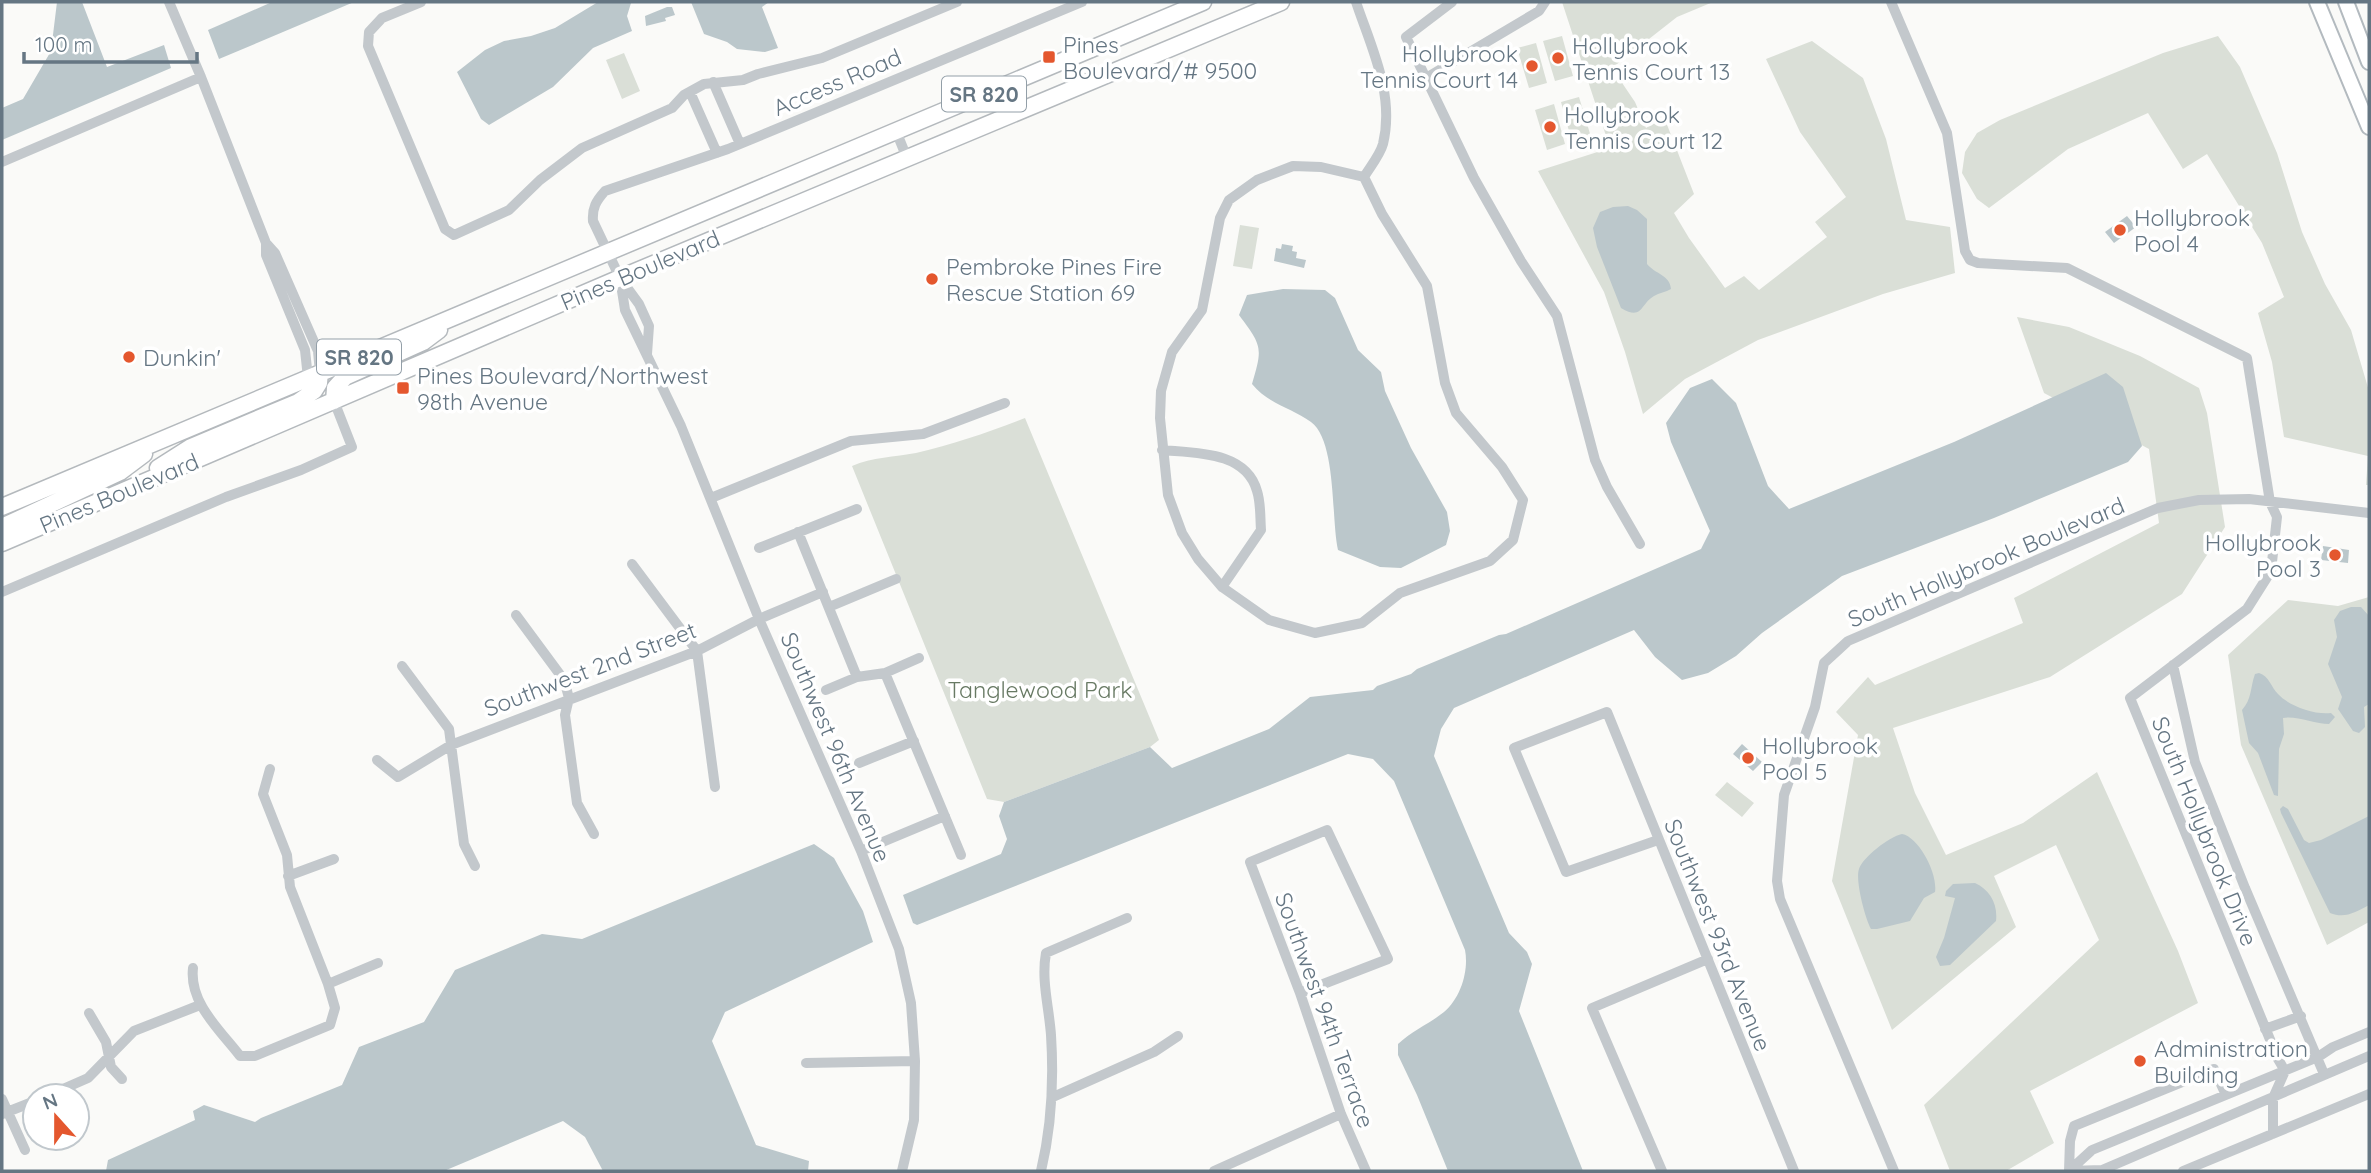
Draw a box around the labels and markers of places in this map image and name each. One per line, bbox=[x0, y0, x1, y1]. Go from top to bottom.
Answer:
place label: Pines Boulevard/# 9500 bbox=[1063, 30, 1257, 85]
place label: Hollybrook Tennis Court 13 bbox=[1572, 31, 1730, 86]
place label: Hollybrook Tennis Court 14 bbox=[1360, 39, 1518, 94]
marker: Pines Boulevard/# 9500 bbox=[1041, 49, 1057, 65]
marker: Hollybrook Tennis Court 13 bbox=[1550, 50, 1566, 66]
marker: Hollybrook Tennis Court 14 bbox=[1524, 58, 1540, 74]
place label: Hollybrook Tennis Court 12 bbox=[1564, 100, 1723, 155]
marker: Hollybrook Tennis Court 12 bbox=[1542, 119, 1558, 135]
place label: Hollybrook Pool 4 bbox=[2134, 203, 2250, 258]
marker: Hollybrook Pool 4 bbox=[2112, 222, 2128, 238]
place label: Pembroke Pines Fire Rescue Station 69 bbox=[946, 252, 1162, 307]
marker: Pembroke Pines Fire Rescue Station 69 bbox=[924, 271, 940, 287]
place label: Dunkin' bbox=[143, 343, 221, 372]
marker: Dunkin' bbox=[121, 349, 137, 365]
place label: Pines Boulevard/Northwest 98th Avenue bbox=[417, 361, 709, 416]
marker: Pines Boulevard/Northwest 98th Avenue bbox=[395, 380, 411, 396]
place label: Hollybrook Pool 3 bbox=[2205, 528, 2321, 583]
marker: Hollybrook Pool 3 bbox=[2327, 547, 2343, 563]
place label: Hollybrook Pool 5 bbox=[1762, 731, 1878, 786]
marker: Hollybrook Pool 5 bbox=[1740, 750, 1756, 766]
place label: Administration Building bbox=[2154, 1034, 2308, 1089]
marker: Administration Building bbox=[2132, 1053, 2148, 1069]

